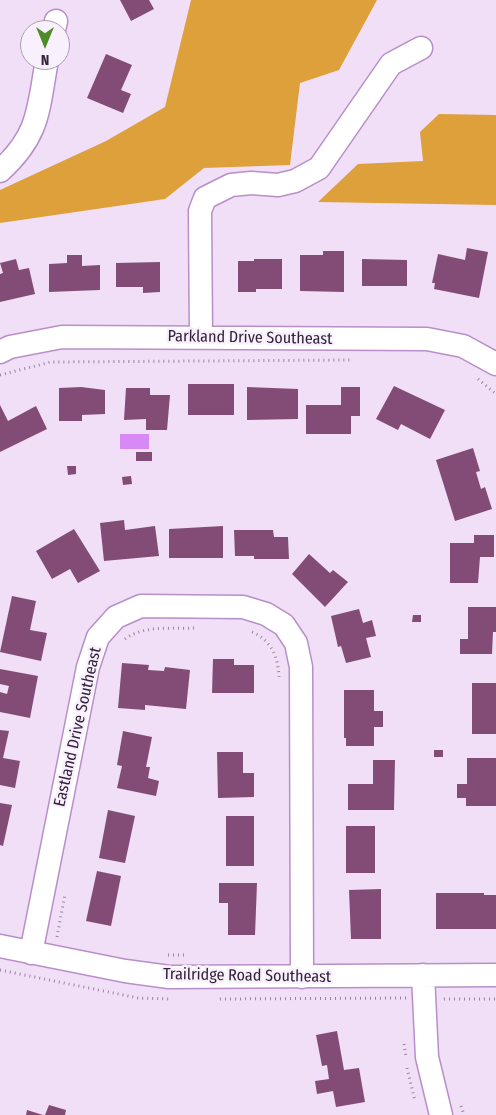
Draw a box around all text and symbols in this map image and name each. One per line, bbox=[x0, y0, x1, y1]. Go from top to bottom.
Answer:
north arrow bbox=[20, 20, 70, 70]
text: N bbox=[41, 51, 49, 68]
street label: Parkland Drive Southeast bbox=[167, 327, 333, 349]
street label: Eastland Drive Southeast bbox=[50, 645, 106, 809]
street label: Trailridge Road Southeast bbox=[163, 965, 331, 987]

